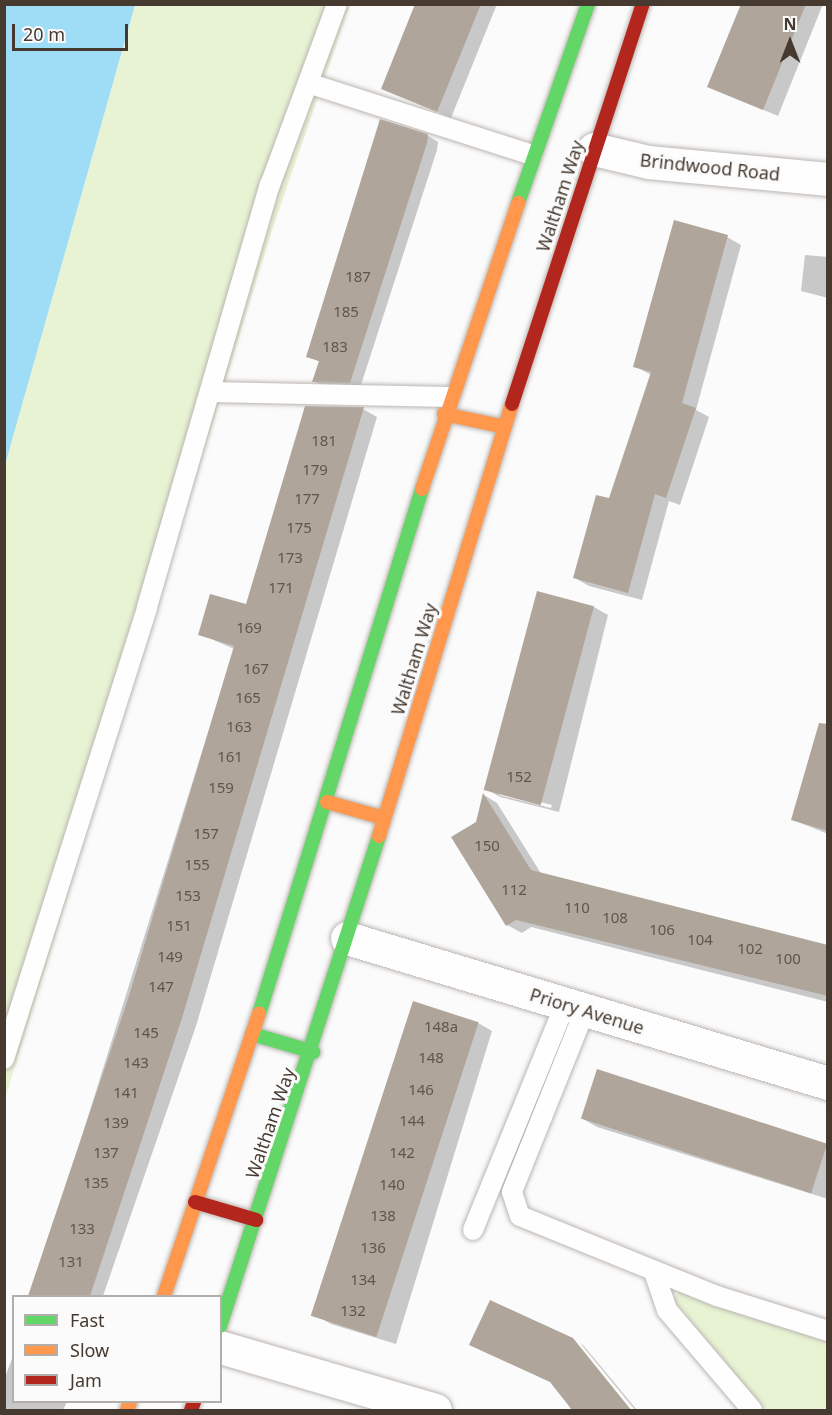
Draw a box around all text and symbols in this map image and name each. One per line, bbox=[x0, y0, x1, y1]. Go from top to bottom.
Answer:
scale bar bbox=[15, 12, 130, 50]
north arrow bbox=[760, 12, 820, 72]
text: N bbox=[783, 13, 797, 35]
text: 20 m bbox=[23, 22, 65, 46]
street label: Waltham Way bbox=[532, 137, 588, 255]
street label: Brindwood Road bbox=[639, 149, 781, 185]
house number: 187 bbox=[345, 268, 371, 286]
house number: 185 bbox=[333, 303, 359, 321]
house number: 183 bbox=[322, 338, 348, 356]
house number: 181 bbox=[311, 432, 337, 450]
house number: 179 bbox=[302, 461, 328, 479]
house number: 177 bbox=[294, 490, 320, 508]
house number: 175 bbox=[286, 519, 312, 537]
house number: 173 bbox=[277, 549, 303, 567]
house number: 171 bbox=[268, 579, 294, 597]
street label: Waltham Way bbox=[387, 600, 441, 718]
house number: 169 bbox=[236, 619, 262, 637]
house number: 167 bbox=[243, 660, 269, 678]
house number: 165 bbox=[235, 689, 261, 707]
house number: 163 bbox=[226, 718, 252, 736]
house number: 161 bbox=[217, 748, 243, 766]
house number: 152 bbox=[506, 768, 532, 786]
house number: 159 bbox=[208, 779, 234, 797]
house number: 157 bbox=[193, 825, 219, 843]
house number: 150 bbox=[474, 837, 500, 855]
house number: 155 bbox=[184, 856, 210, 874]
house number: 112 bbox=[501, 881, 527, 899]
house number: 153 bbox=[175, 887, 201, 905]
house number: 110 bbox=[564, 899, 590, 917]
house number: 108 bbox=[602, 909, 628, 927]
house number: 151 bbox=[166, 917, 192, 935]
house number: 106 bbox=[649, 921, 675, 939]
house number: 104 bbox=[687, 931, 713, 949]
house number: 102 bbox=[737, 940, 763, 958]
house number: 149 bbox=[157, 948, 183, 966]
house number: 100 bbox=[775, 950, 801, 968]
house number: 147 bbox=[148, 978, 174, 996]
street label: Priory Avenue bbox=[527, 983, 647, 1039]
house number: 148a bbox=[424, 1018, 458, 1036]
house number: 145 bbox=[133, 1024, 159, 1042]
house number: 148 bbox=[418, 1049, 444, 1067]
house number: 143 bbox=[123, 1054, 149, 1072]
street label: Waltham Way bbox=[241, 1065, 299, 1181]
house number: 146 bbox=[408, 1081, 434, 1099]
house number: 141 bbox=[113, 1084, 139, 1102]
house number: 144 bbox=[399, 1112, 425, 1130]
house number: 139 bbox=[103, 1114, 129, 1132]
house number: 137 bbox=[93, 1144, 119, 1162]
house number: 142 bbox=[389, 1144, 415, 1162]
house number: 135 bbox=[83, 1174, 109, 1192]
house number: 140 bbox=[379, 1176, 405, 1194]
house number: 138 bbox=[370, 1207, 396, 1225]
house number: 133 bbox=[69, 1220, 95, 1238]
house number: 136 bbox=[360, 1239, 386, 1257]
house number: 131 bbox=[58, 1253, 84, 1271]
house number: 134 bbox=[350, 1271, 376, 1289]
legend bbox=[12, 1295, 222, 1403]
house number: 132 bbox=[340, 1302, 366, 1320]
text: Fast bbox=[70, 1308, 105, 1332]
text: Slow bbox=[70, 1338, 109, 1362]
text: Jam bbox=[70, 1368, 102, 1392]

